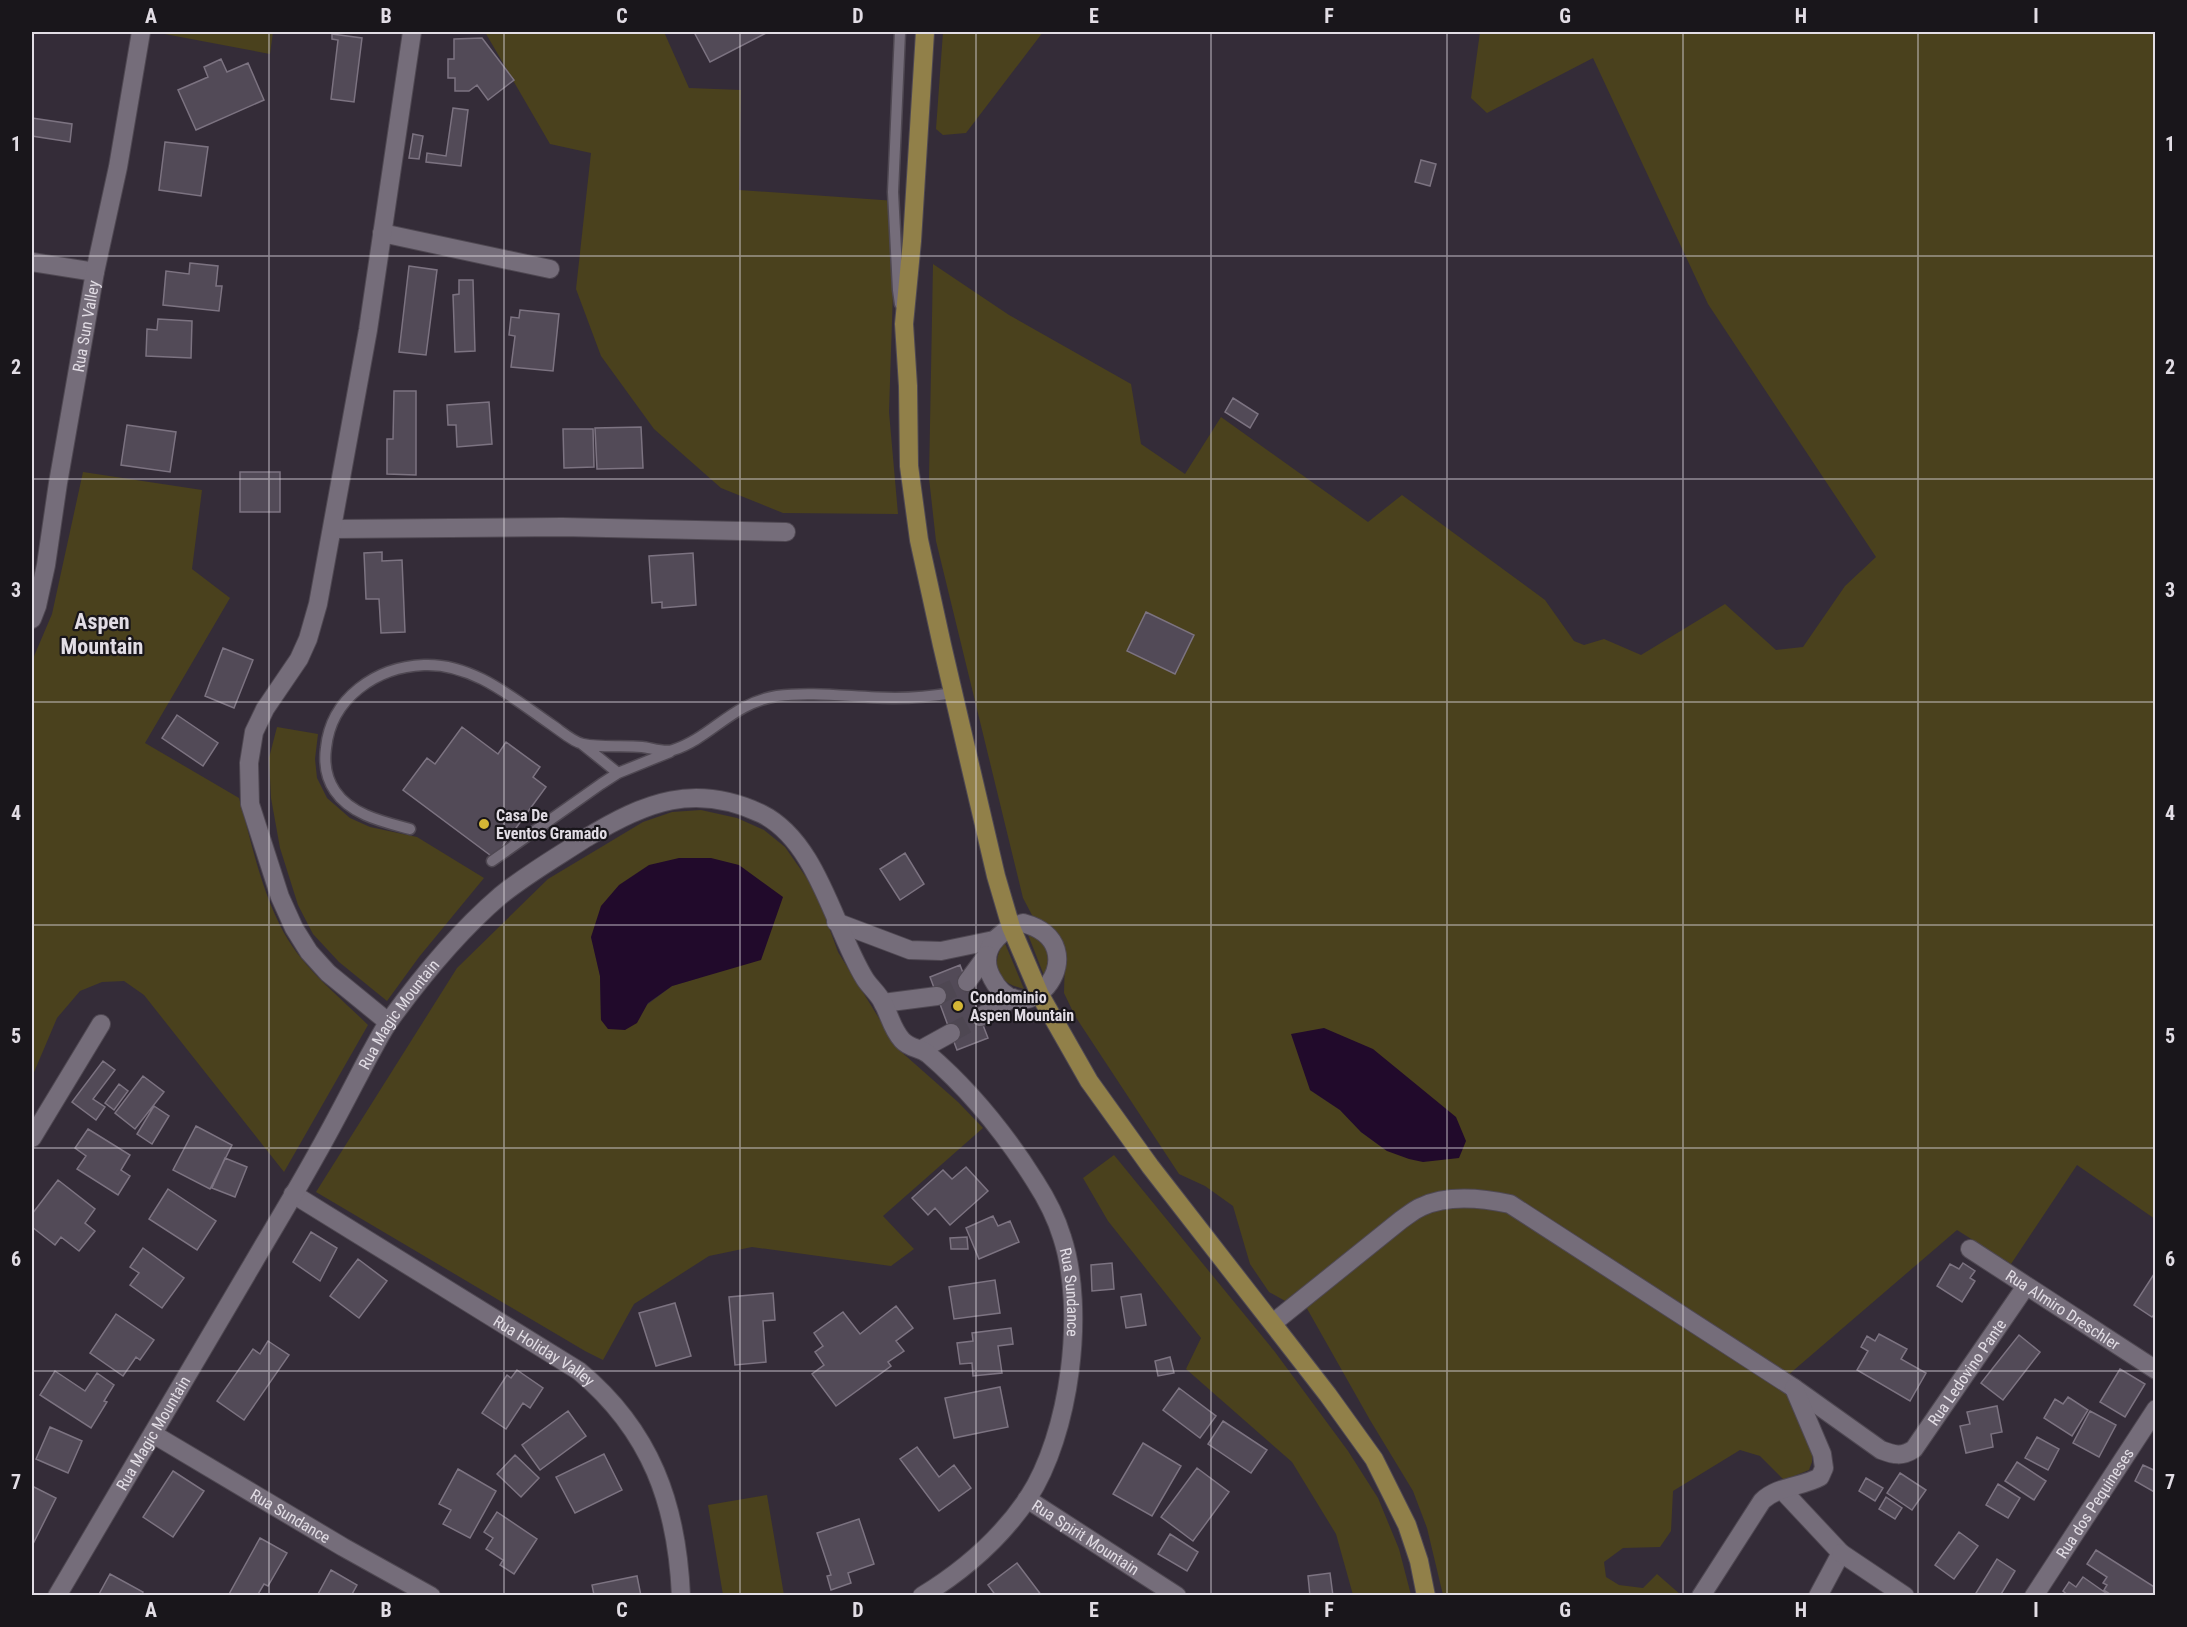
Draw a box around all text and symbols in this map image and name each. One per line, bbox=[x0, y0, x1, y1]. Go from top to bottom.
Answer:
text: A bbox=[145, 4, 157, 28]
text: B bbox=[380, 4, 392, 28]
text: C bbox=[616, 4, 628, 28]
text: D bbox=[852, 4, 864, 28]
text: E bbox=[1089, 4, 1099, 28]
text: F bbox=[1324, 4, 1334, 28]
text: G bbox=[1559, 4, 1571, 28]
text: H bbox=[1795, 4, 1807, 28]
text: I bbox=[2033, 4, 2039, 28]
text: 1 bbox=[11, 132, 21, 156]
text: 1 bbox=[2165, 132, 2175, 156]
street label: Rua Sun Valley bbox=[68, 279, 103, 373]
text: 2 bbox=[11, 355, 21, 379]
text: 2 bbox=[2165, 355, 2175, 379]
text: 3 bbox=[11, 578, 21, 602]
text: 3 bbox=[2165, 578, 2175, 602]
district label: Aspen Mountain bbox=[61, 609, 143, 659]
text: 4 bbox=[11, 801, 21, 825]
text: 4 bbox=[2165, 801, 2175, 825]
place label: Casa De Eventos Gramado bbox=[496, 806, 607, 843]
marker: Casa De Eventos Gramado bbox=[477, 817, 491, 831]
street label: Rua Magic Mountain bbox=[354, 955, 443, 1072]
place label: Condominio Aspen Mountain bbox=[970, 988, 1074, 1025]
marker: Condominio Aspen Mountain bbox=[951, 999, 965, 1013]
text: 5 bbox=[11, 1024, 21, 1048]
text: 5 bbox=[2165, 1024, 2175, 1048]
street label: Rua Sundance bbox=[1056, 1246, 1083, 1337]
text: 6 bbox=[11, 1247, 21, 1271]
text: 6 bbox=[2165, 1247, 2175, 1271]
street label: Rua Almiro Dreschler bbox=[2002, 1265, 2124, 1354]
street label: Rua Holiday Valley bbox=[490, 1311, 599, 1390]
street label: Rua Ledovino Pante bbox=[1924, 1315, 2010, 1429]
street label: Rua Magic Mountain bbox=[112, 1372, 194, 1494]
street label: Rua dos Pequineses bbox=[2052, 1444, 2137, 1562]
text: 7 bbox=[11, 1470, 21, 1494]
text: 7 bbox=[2165, 1470, 2175, 1494]
street label: Rua Sundance bbox=[247, 1485, 334, 1547]
street label: Rua Spirit Mountain bbox=[1029, 1495, 1143, 1579]
text: A bbox=[145, 1598, 157, 1622]
text: B bbox=[380, 1598, 392, 1622]
text: C bbox=[616, 1598, 628, 1622]
text: D bbox=[852, 1598, 864, 1622]
text: E bbox=[1089, 1598, 1099, 1622]
text: F bbox=[1324, 1598, 1334, 1622]
text: G bbox=[1559, 1598, 1571, 1622]
text: H bbox=[1795, 1598, 1807, 1622]
text: I bbox=[2033, 1598, 2039, 1622]

